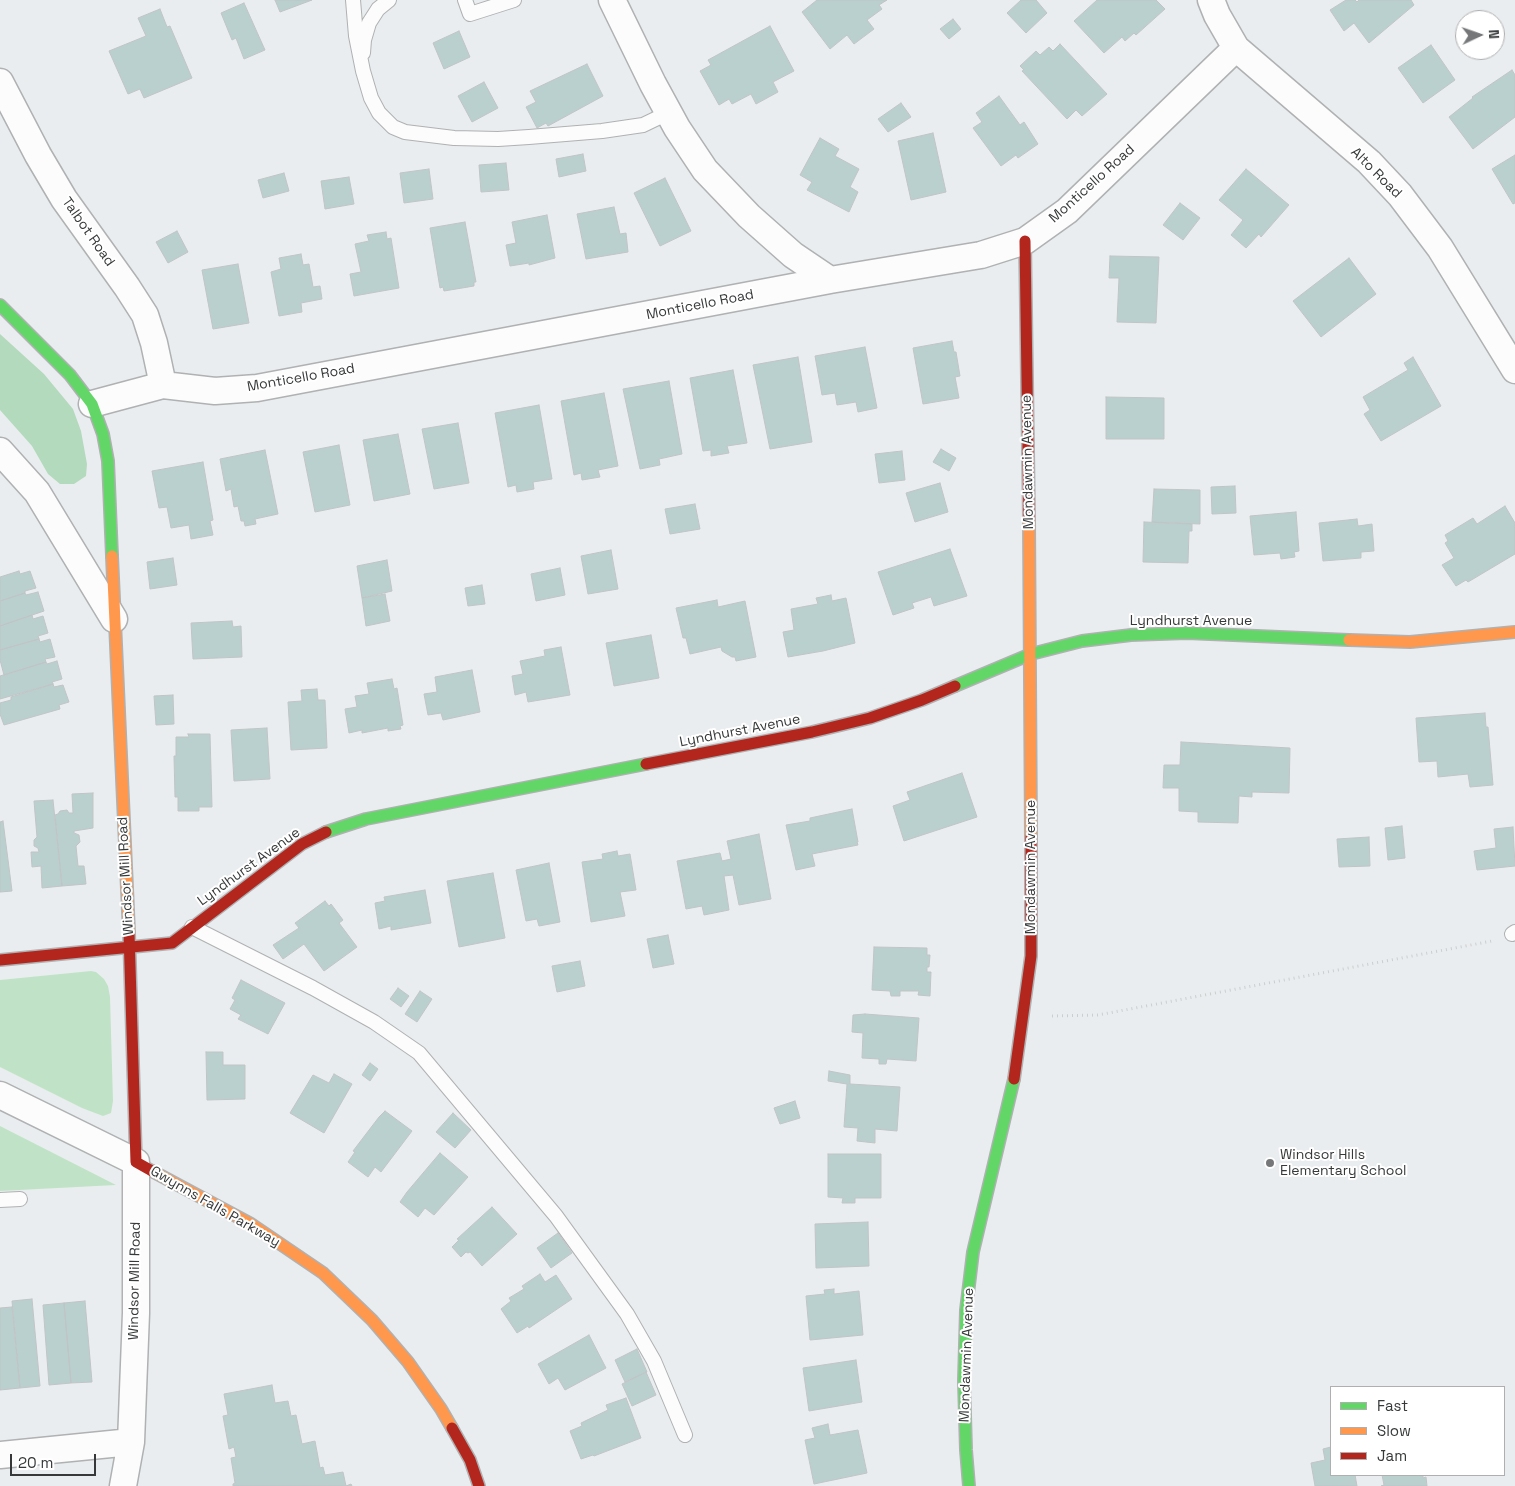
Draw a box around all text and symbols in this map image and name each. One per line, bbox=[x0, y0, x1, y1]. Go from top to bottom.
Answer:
north arrow bbox=[1455, 10, 1505, 60]
text: N bbox=[1485, 29, 1503, 39]
street label: Monticello Road bbox=[1046, 141, 1138, 227]
street label: Alto Road bbox=[1347, 144, 1405, 202]
street label: Talbot Road bbox=[58, 194, 118, 270]
street label: Monticello Road bbox=[645, 286, 755, 324]
street label: Monticello Road bbox=[246, 360, 356, 396]
street label: Mondawmin Avenue bbox=[1018, 395, 1038, 529]
street label: Lyndhurst Avenue bbox=[1130, 613, 1252, 629]
street label: Lyndhurst Avenue bbox=[678, 711, 802, 751]
street label: Mondawmin Avenue bbox=[1023, 800, 1039, 934]
street label: Windsor Mill Road bbox=[115, 816, 137, 936]
street label: Lyndhurst Avenue bbox=[194, 824, 304, 910]
place label: Windsor Hills Elementary School bbox=[1280, 1147, 1406, 1180]
marker: Windsor Hills Elementary School bbox=[1264, 1157, 1276, 1169]
street label: Gwynns Falls Parkway bbox=[147, 1163, 283, 1251]
street label: Windsor Mill Road bbox=[126, 1222, 144, 1340]
street label: Mondawmin Avenue bbox=[956, 1287, 978, 1423]
legend bbox=[1330, 1386, 1505, 1476]
text: Fast bbox=[1377, 1396, 1408, 1415]
text: Slow bbox=[1377, 1421, 1411, 1440]
scale bar bbox=[12, 1444, 99, 1476]
text: Jam bbox=[1377, 1446, 1407, 1465]
text: 20 m bbox=[18, 1453, 53, 1472]

